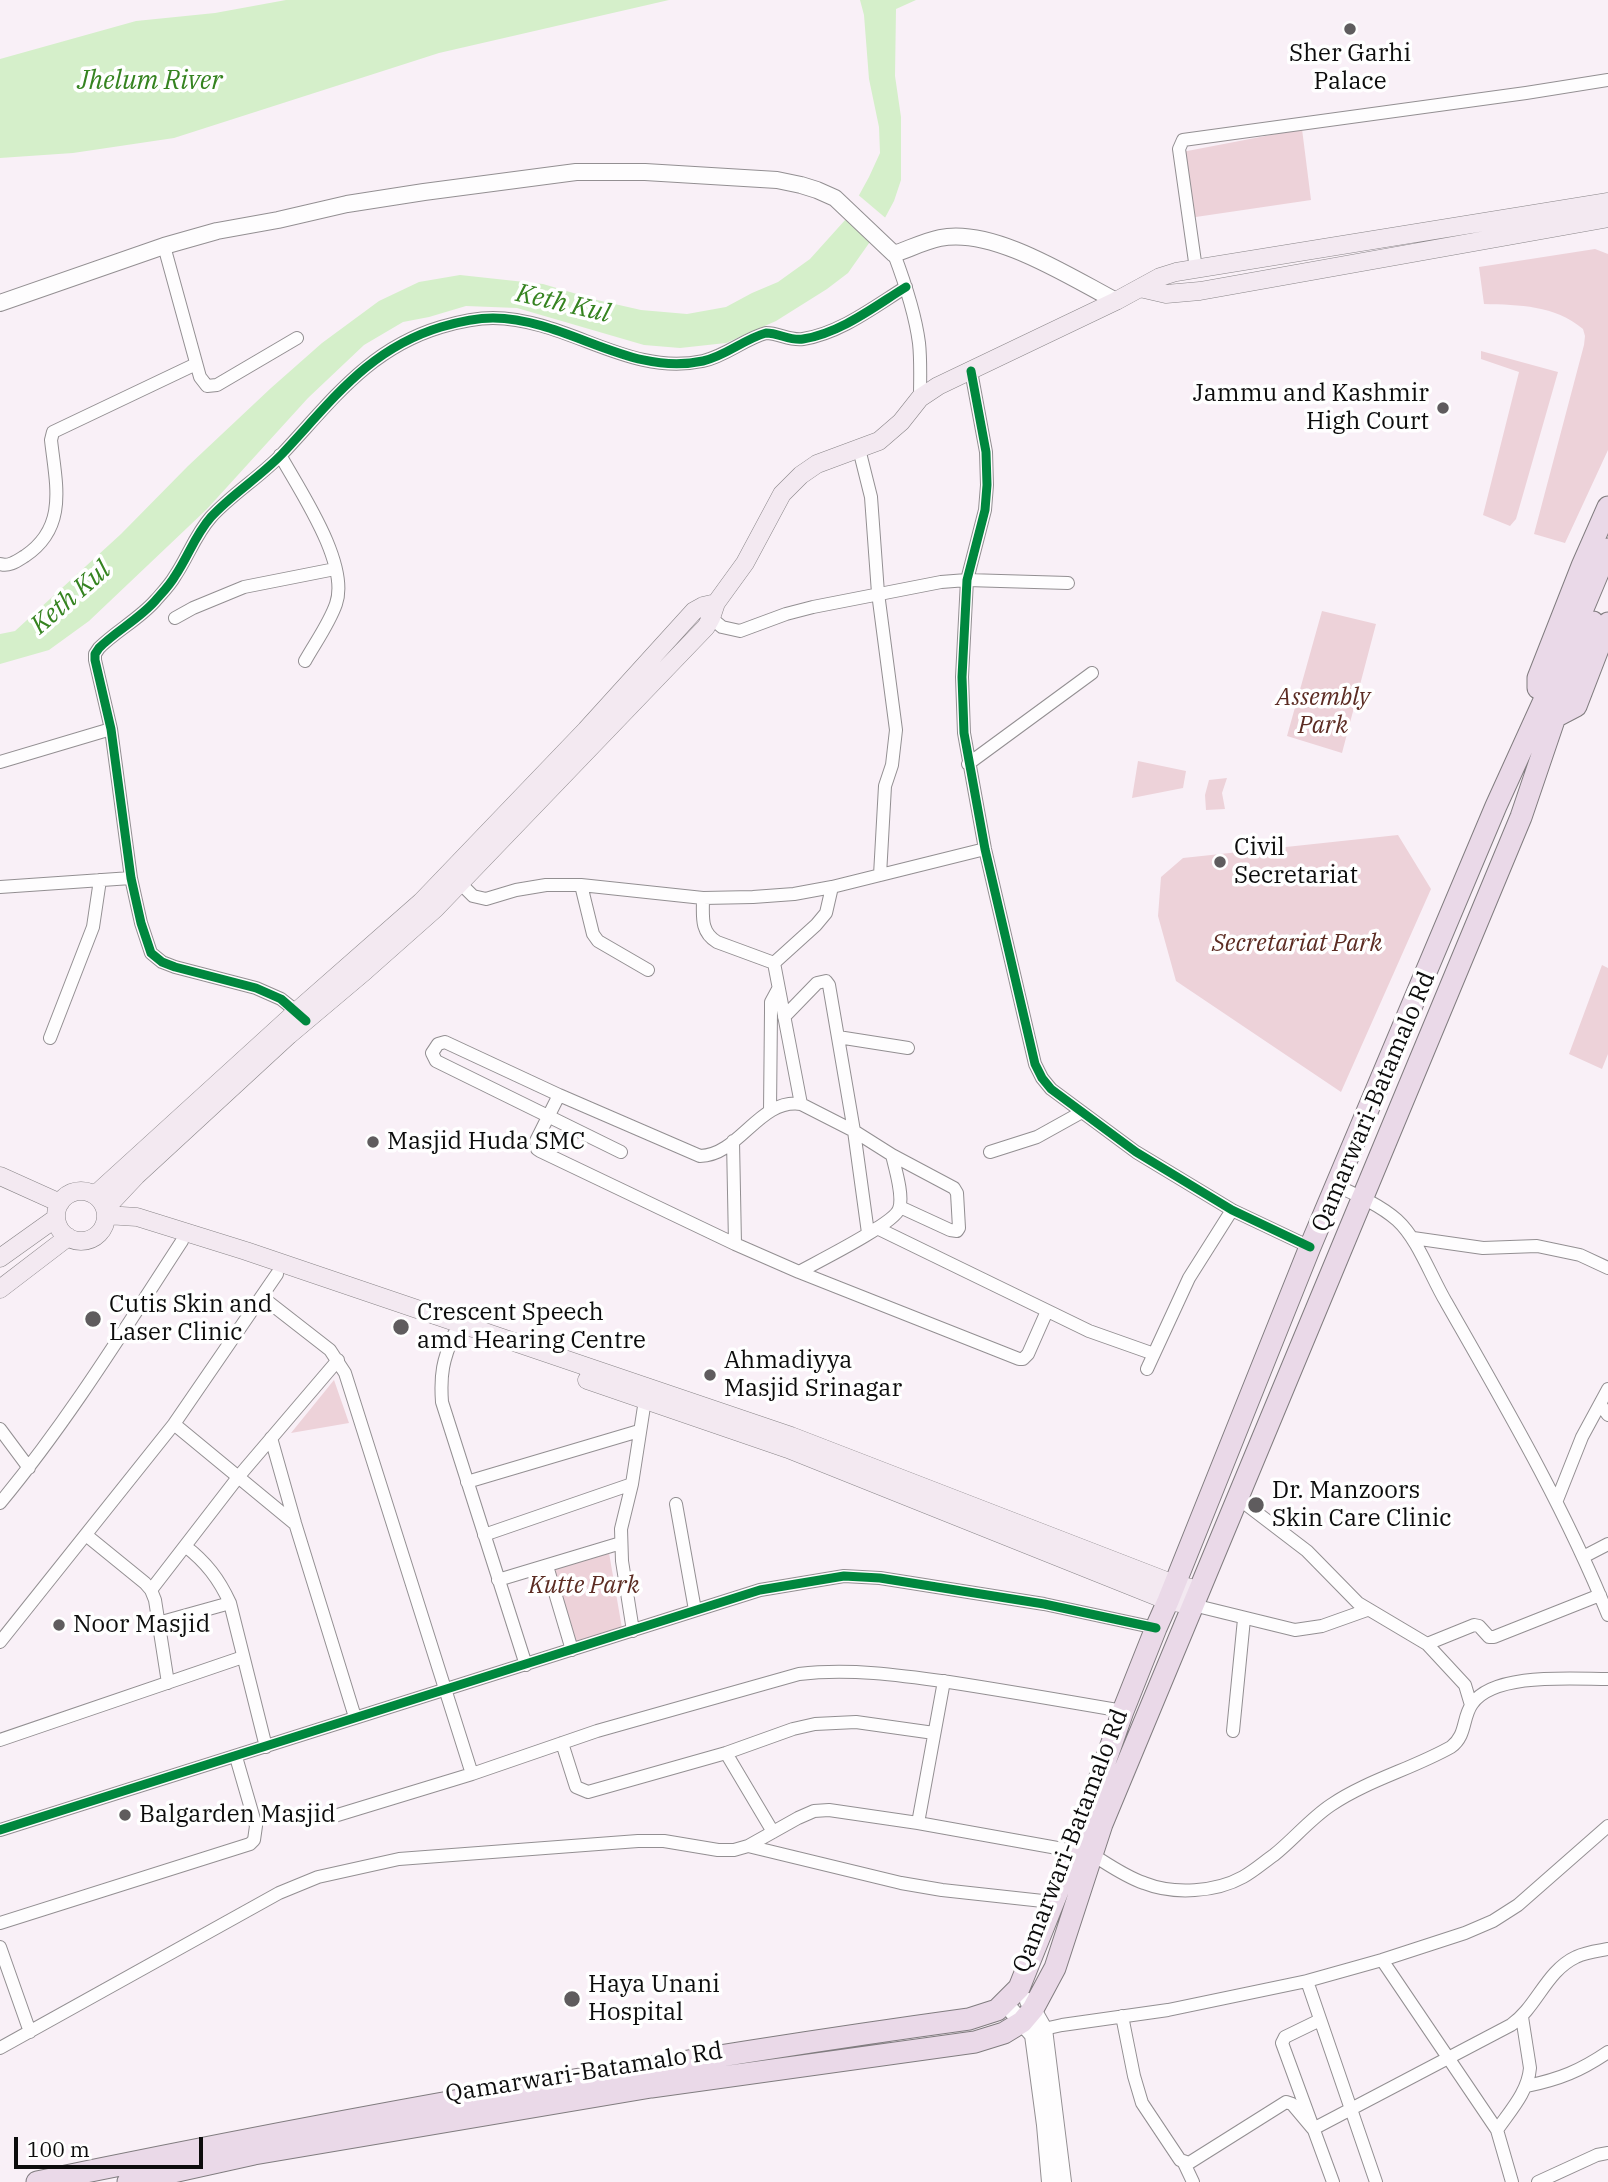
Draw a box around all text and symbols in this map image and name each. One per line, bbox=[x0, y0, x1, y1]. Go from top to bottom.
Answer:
marker: Sher Garhi Palace bbox=[1342, 21, 1358, 37]
place label: Sher Garhi Palace bbox=[1289, 40, 1411, 96]
water label: Jhelum River bbox=[77, 65, 223, 97]
water label: Keth Kul bbox=[513, 278, 613, 330]
place label: Jammu and Kashmir High Court bbox=[1193, 380, 1429, 436]
marker: Jammu and Kashmir High Court bbox=[1435, 400, 1451, 416]
water label: Keth Kul bbox=[25, 555, 117, 641]
park label: Assembly Park bbox=[1276, 684, 1370, 740]
place label: Civil Secretariat bbox=[1234, 834, 1358, 890]
marker: Civil Secretariat bbox=[1212, 854, 1228, 870]
park label: Secretariat Park bbox=[1212, 930, 1382, 958]
street label: Qamarwari-Batamalo Rd bbox=[1306, 968, 1442, 1236]
place label: Masjid Huda SMC bbox=[387, 1128, 585, 1156]
marker: Masjid Huda SMC bbox=[365, 1134, 381, 1150]
place label: Cutis Skin and Laser Clinic bbox=[109, 1291, 272, 1347]
place label: Crescent Speech amd Hearing Centre bbox=[417, 1299, 646, 1355]
marker: Cutis Skin and Laser Clinic bbox=[83, 1309, 103, 1329]
marker: Crescent Speech amd Hearing Centre bbox=[391, 1317, 411, 1337]
place label: Ahmadiyya Masjid Srinagar bbox=[724, 1347, 902, 1403]
marker: Ahmadiyya Masjid Srinagar bbox=[702, 1367, 718, 1383]
place label: Dr. Manzoors Skin Care Clinic bbox=[1272, 1477, 1452, 1533]
marker: Dr. Manzoors Skin Care Clinic bbox=[1246, 1495, 1266, 1515]
park label: Kutte Park bbox=[528, 1572, 640, 1600]
place label: Noor Masjid bbox=[73, 1611, 210, 1639]
marker: Noor Masjid bbox=[51, 1617, 67, 1633]
street label: Qamarwari-Batamalo Rd bbox=[1007, 1705, 1135, 1977]
place label: Balgarden Masjid bbox=[139, 1801, 336, 1829]
marker: Balgarden Masjid bbox=[117, 1807, 133, 1823]
place label: Haya Unani Hospital bbox=[588, 1971, 720, 2027]
marker: Haya Unani Hospital bbox=[562, 1989, 582, 2009]
street label: Qamarwari-Batamalo Rd bbox=[443, 2037, 725, 2109]
scale bar bbox=[18, 2122, 206, 2166]
text: 100 m bbox=[27, 2135, 90, 2163]

